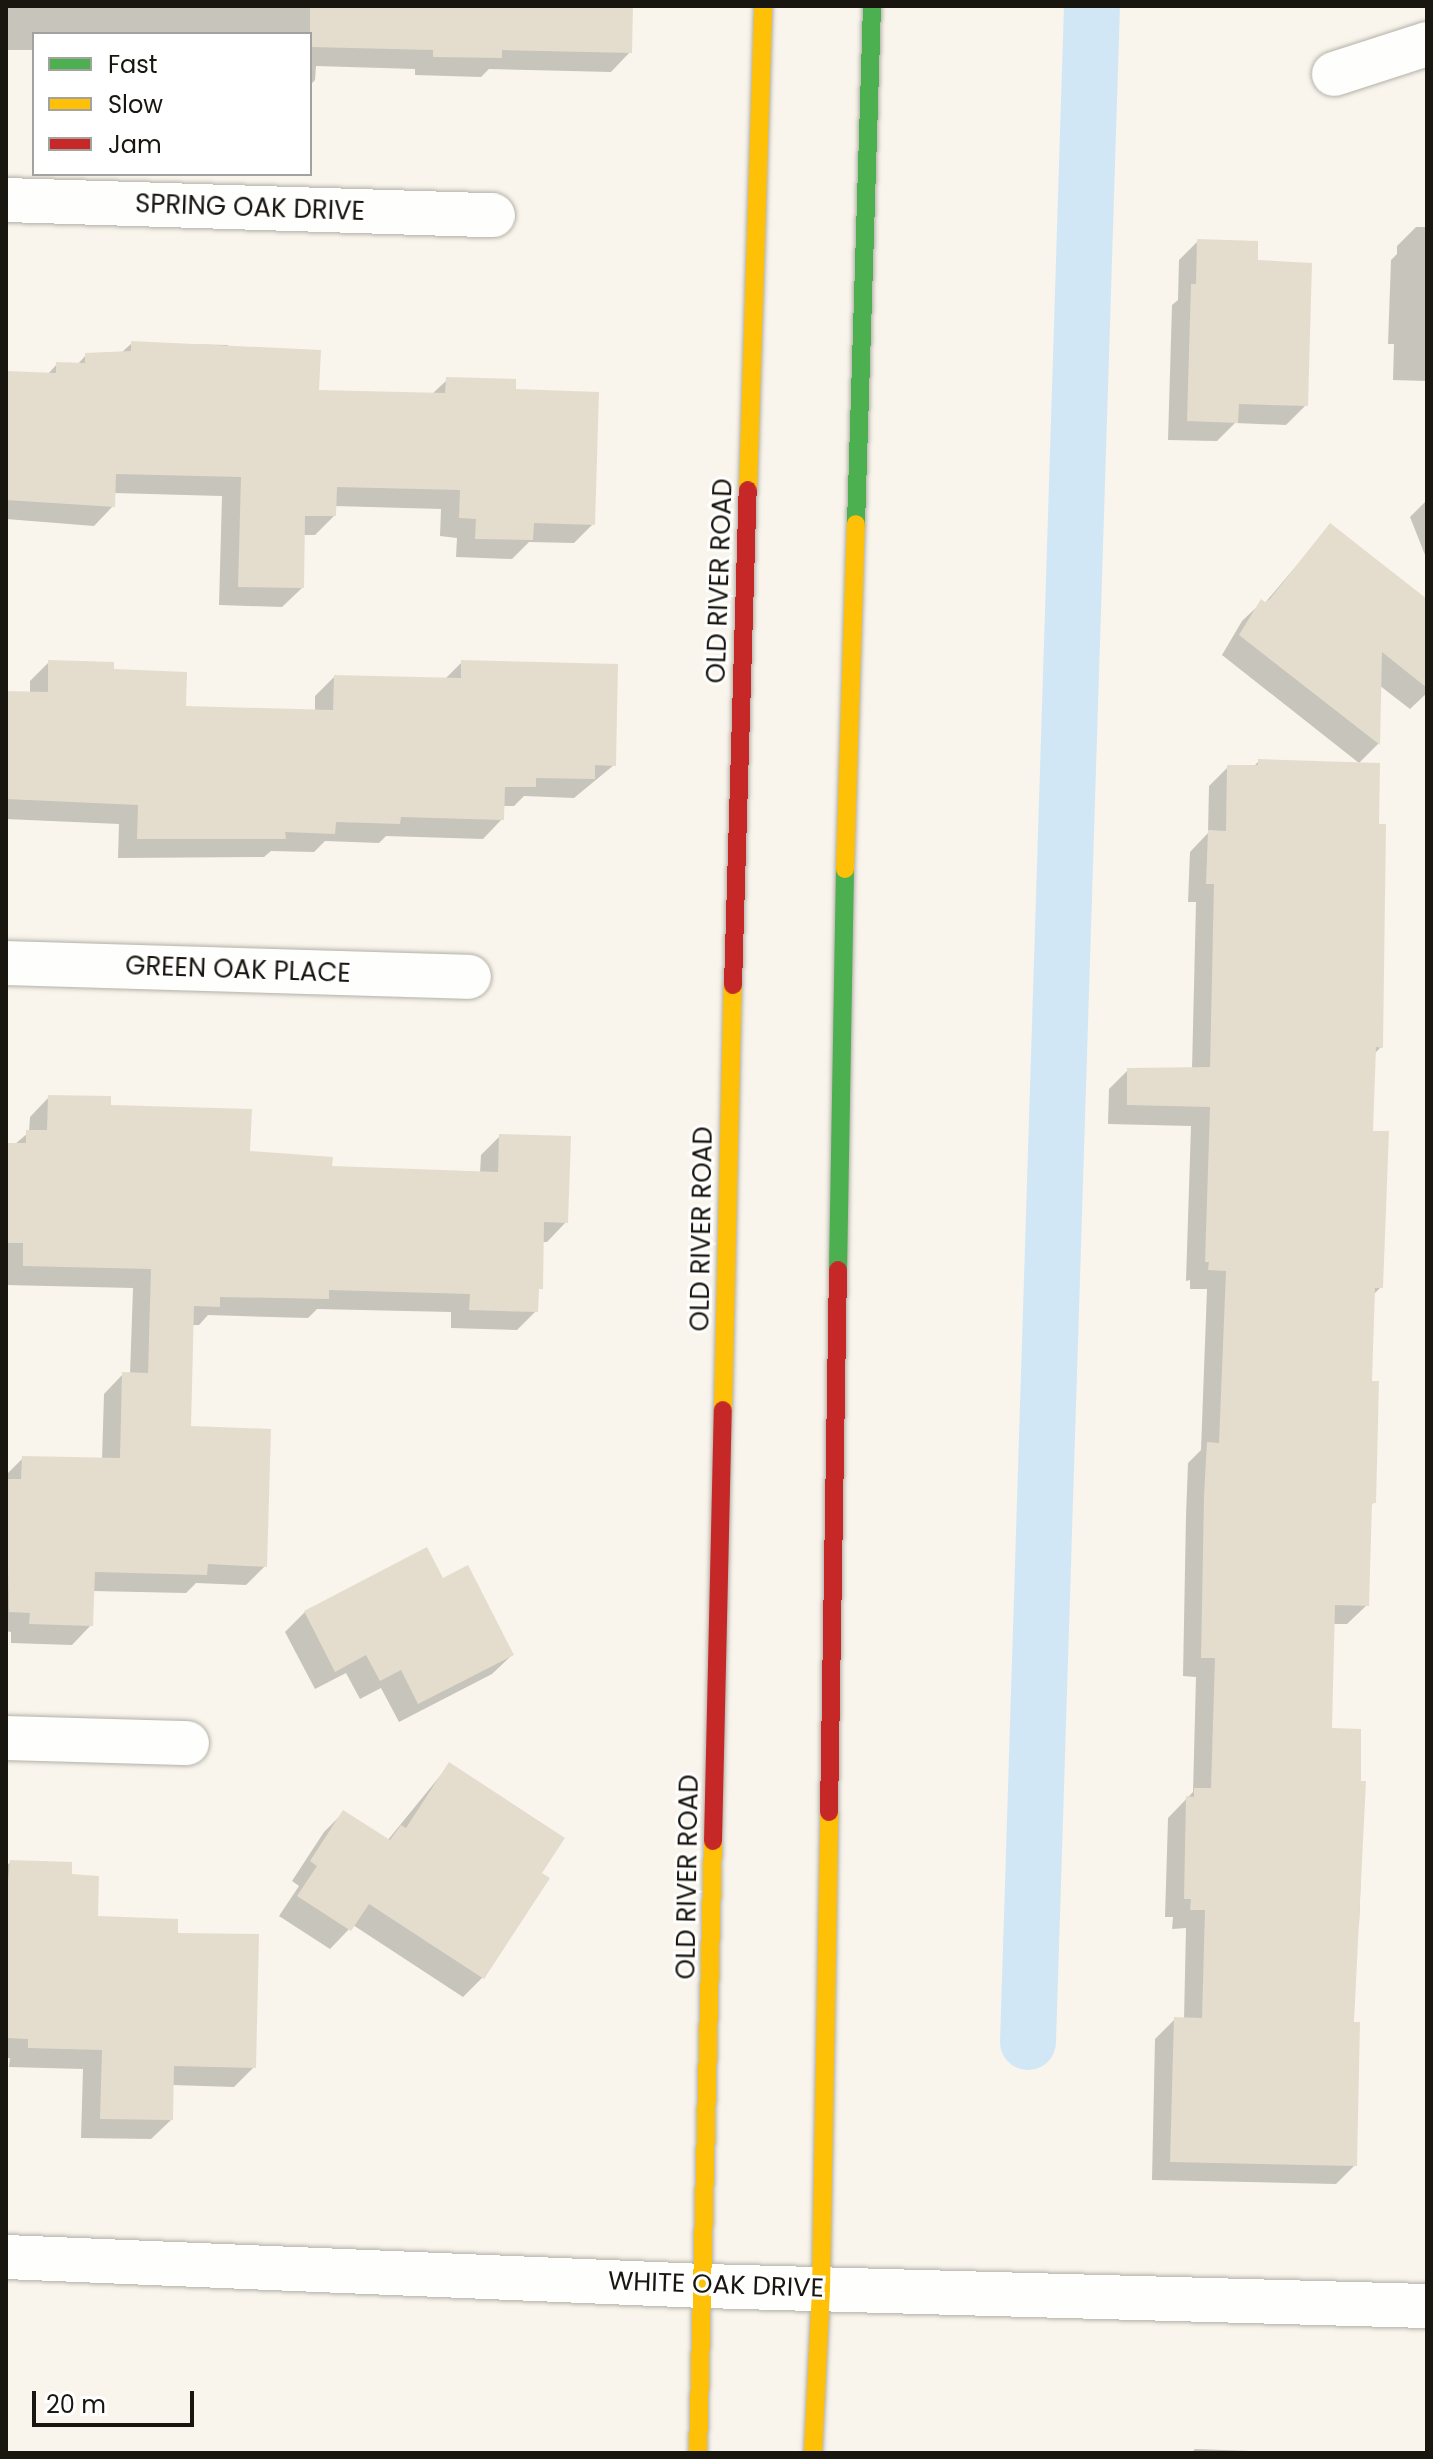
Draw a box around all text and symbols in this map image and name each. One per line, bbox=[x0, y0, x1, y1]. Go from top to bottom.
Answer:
legend bbox=[32, 32, 312, 176]
text: Fast bbox=[108, 48, 158, 81]
text: Slow bbox=[108, 88, 163, 121]
text: Jam bbox=[108, 128, 162, 161]
street label: SPRING OAK DRIVE bbox=[135, 188, 365, 228]
street label: OLD RIVER ROAD bbox=[701, 478, 739, 684]
street label: GREEN OAK PLACE bbox=[125, 950, 351, 990]
street label: OLD RIVER ROAD bbox=[685, 1126, 719, 1332]
street label: OLD RIVER ROAD bbox=[671, 1774, 705, 1980]
street label: WHITE OAK DRIVE bbox=[607, 2266, 825, 2304]
scale bar bbox=[36, 2375, 198, 2425]
text: 20 m bbox=[46, 2388, 106, 2421]

